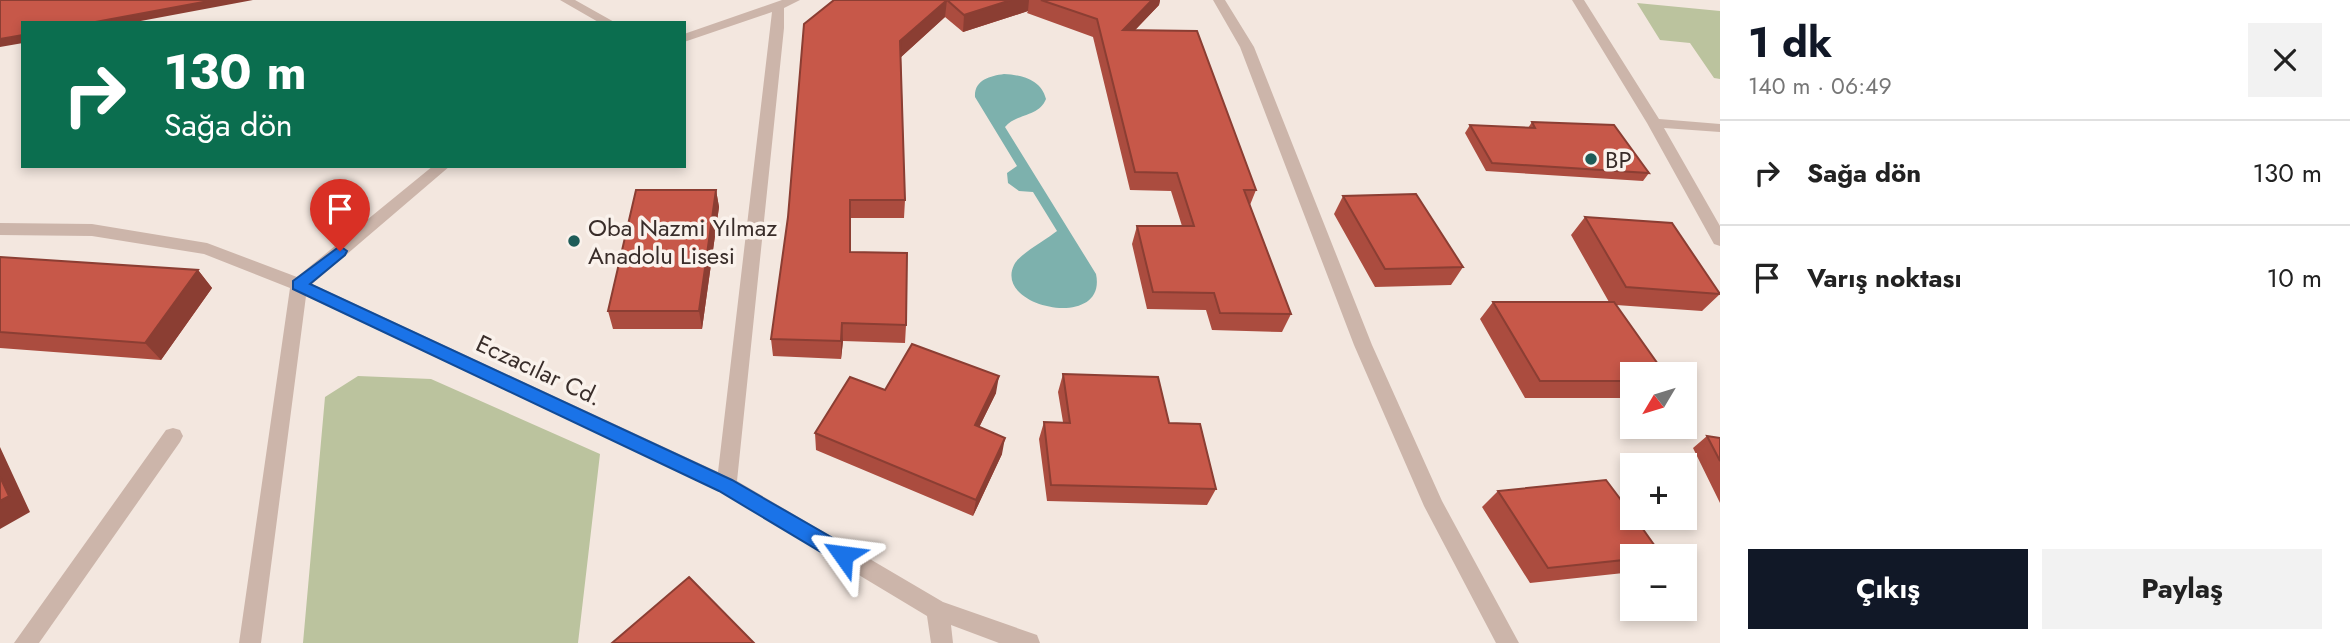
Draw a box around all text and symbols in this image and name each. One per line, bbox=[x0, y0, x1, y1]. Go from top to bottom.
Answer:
text: 1 dk bbox=[1748, 12, 1832, 73]
button: close bbox=[2248, 23, 2322, 97]
text: 130 m bbox=[164, 37, 307, 107]
icon: right bbox=[49, 49, 140, 140]
text: 140 m · 06:49 bbox=[1748, 69, 1892, 103]
text: Sağa dön bbox=[164, 102, 293, 148]
place label: BP bbox=[1605, 142, 1632, 177]
marker: BP bbox=[1583, 151, 1599, 167]
icon: right bbox=[1748, 154, 1786, 192]
text: Sağa dön bbox=[1807, 154, 1921, 192]
text: 130 m bbox=[2252, 154, 2322, 192]
pin bbox=[310, 179, 370, 251]
icon: arrive bbox=[321, 190, 359, 228]
place label: Oba Nazmi Yılmaz Anadolu Lisesi bbox=[588, 210, 777, 273]
marker: Oba Nazmi Yılmaz Anadolu Lisesi bbox=[566, 233, 582, 249]
icon: arrive bbox=[1748, 259, 1786, 297]
text: Varış noktası bbox=[1807, 259, 1962, 297]
text: 10 m bbox=[2267, 259, 2322, 297]
street label: Eczacılar Cd. bbox=[471, 326, 607, 414]
north arrow bbox=[1620, 362, 1698, 439]
map controls bbox=[1620, 362, 1697, 621]
button: + bbox=[1620, 453, 1697, 530]
position arrow bbox=[806, 518, 880, 592]
button: − bbox=[1620, 544, 1697, 621]
button: Çıkış bbox=[1748, 549, 2028, 629]
button: Paylaş bbox=[2042, 549, 2322, 629]

